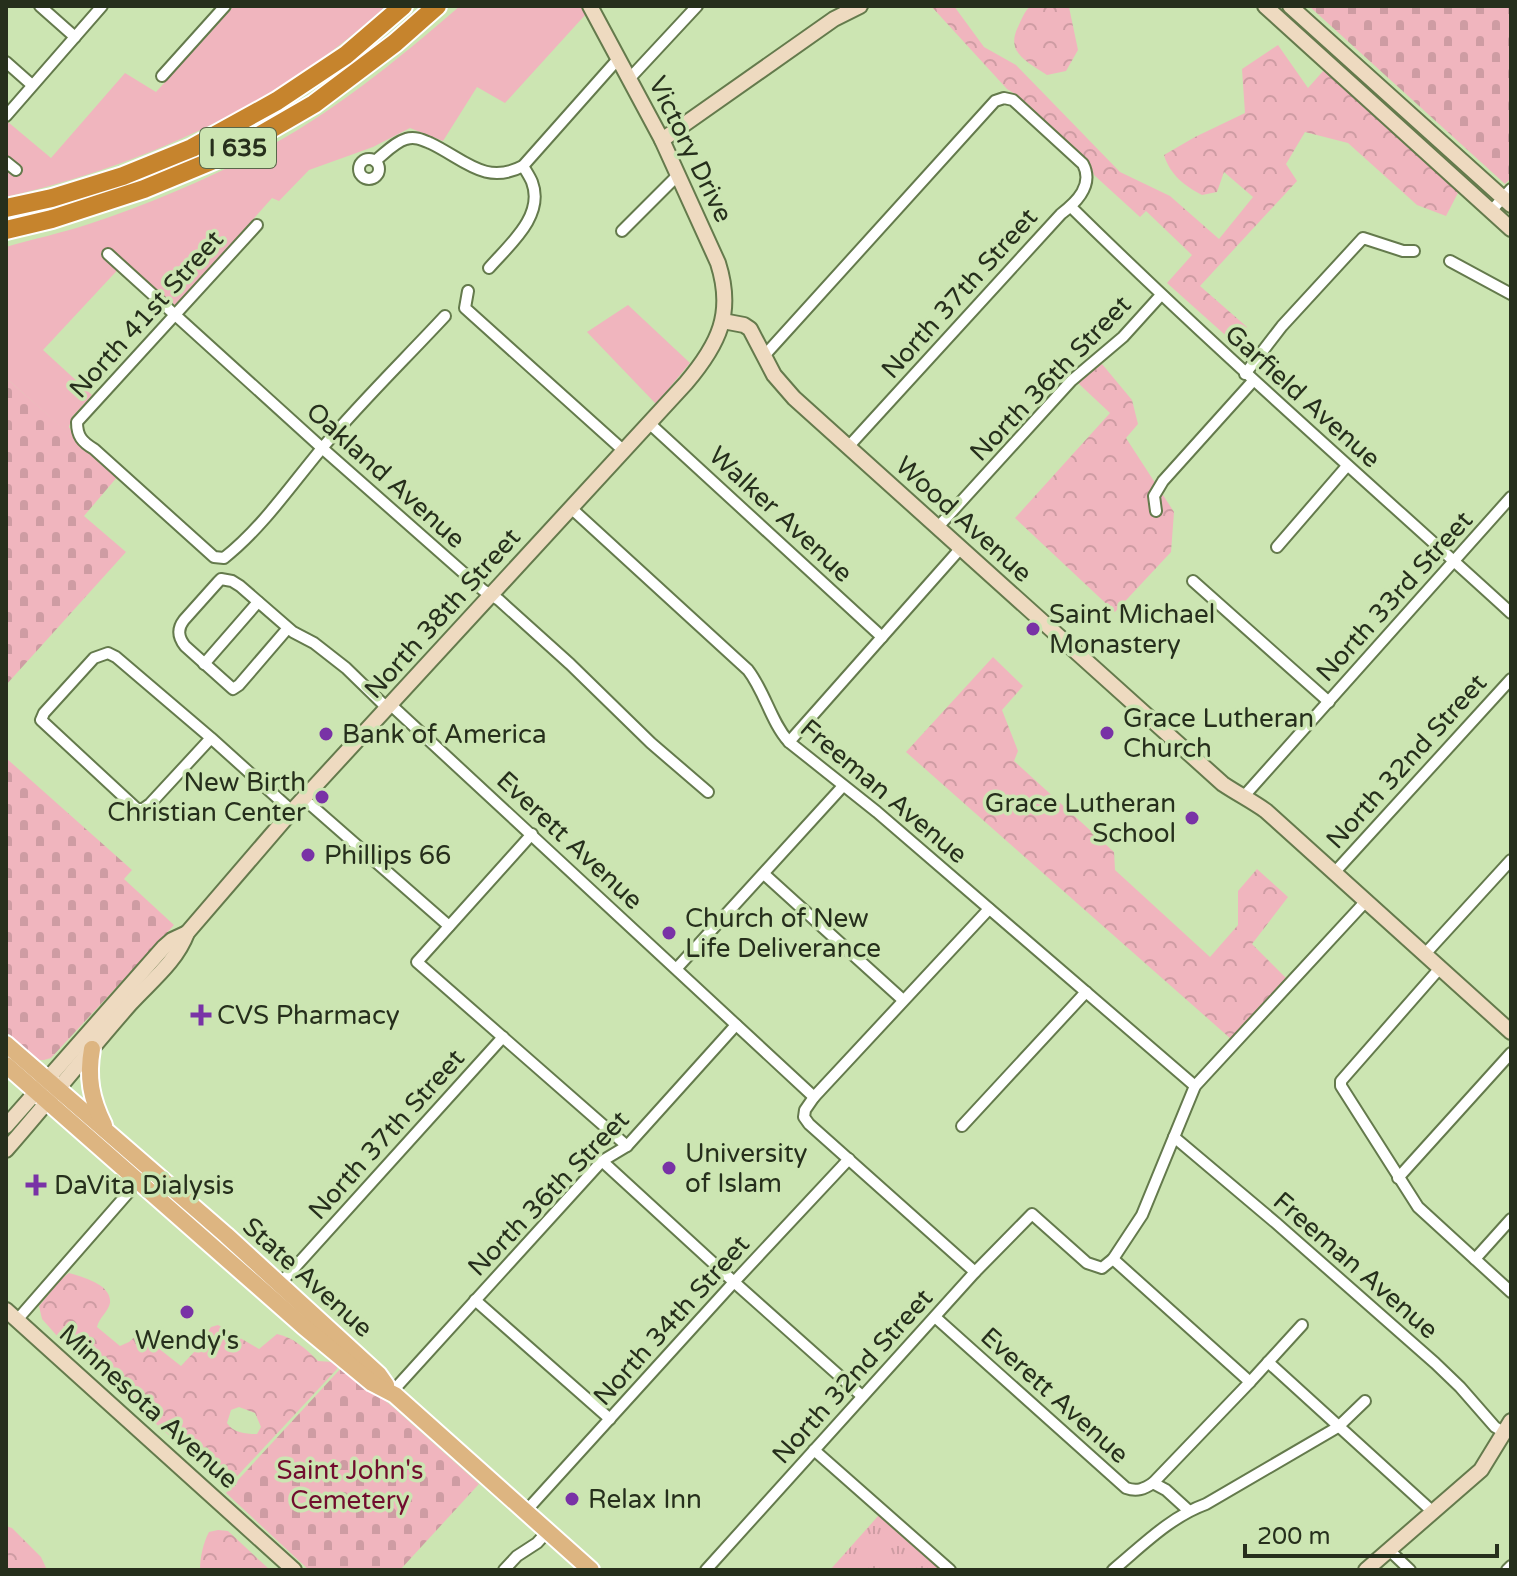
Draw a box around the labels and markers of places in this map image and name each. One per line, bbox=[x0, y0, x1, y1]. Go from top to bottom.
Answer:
place label: Saint Michael Monastery bbox=[1049, 599, 1215, 660]
marker: Saint Michael Monastery bbox=[1024, 620, 1042, 638]
place label: Grace Lutheran Church bbox=[1123, 703, 1314, 764]
place label: Bank of America bbox=[342, 719, 547, 750]
marker: Grace Lutheran Church bbox=[1098, 724, 1116, 742]
marker: Bank of America bbox=[317, 725, 335, 743]
place label: New Birth Christian Center bbox=[107, 767, 306, 828]
marker: New Birth Christian Center bbox=[313, 788, 331, 806]
place label: Grace Lutheran School bbox=[985, 788, 1176, 849]
marker: Grace Lutheran School bbox=[1183, 809, 1201, 827]
place label: Phillips 66 bbox=[324, 840, 451, 871]
marker: Phillips 66 bbox=[299, 846, 317, 864]
place label: Church of New Life Deliverance bbox=[685, 903, 881, 964]
marker: Church of New Life Deliverance bbox=[660, 924, 678, 942]
place label: CVS Pharmacy bbox=[217, 1000, 400, 1031]
marker: CVS Pharmacy bbox=[192, 1006, 210, 1024]
place label: University of Islam bbox=[685, 1138, 808, 1199]
marker: University of Islam bbox=[660, 1159, 678, 1177]
place label: DaVita Dialysis bbox=[54, 1170, 234, 1201]
marker: DaVita Dialysis bbox=[25, 1174, 47, 1196]
marker: Wendy's bbox=[178, 1303, 196, 1321]
place label: Wendy's bbox=[135, 1325, 239, 1356]
place label: Relax Inn bbox=[588, 1484, 702, 1515]
marker: Relax Inn bbox=[563, 1490, 581, 1508]

